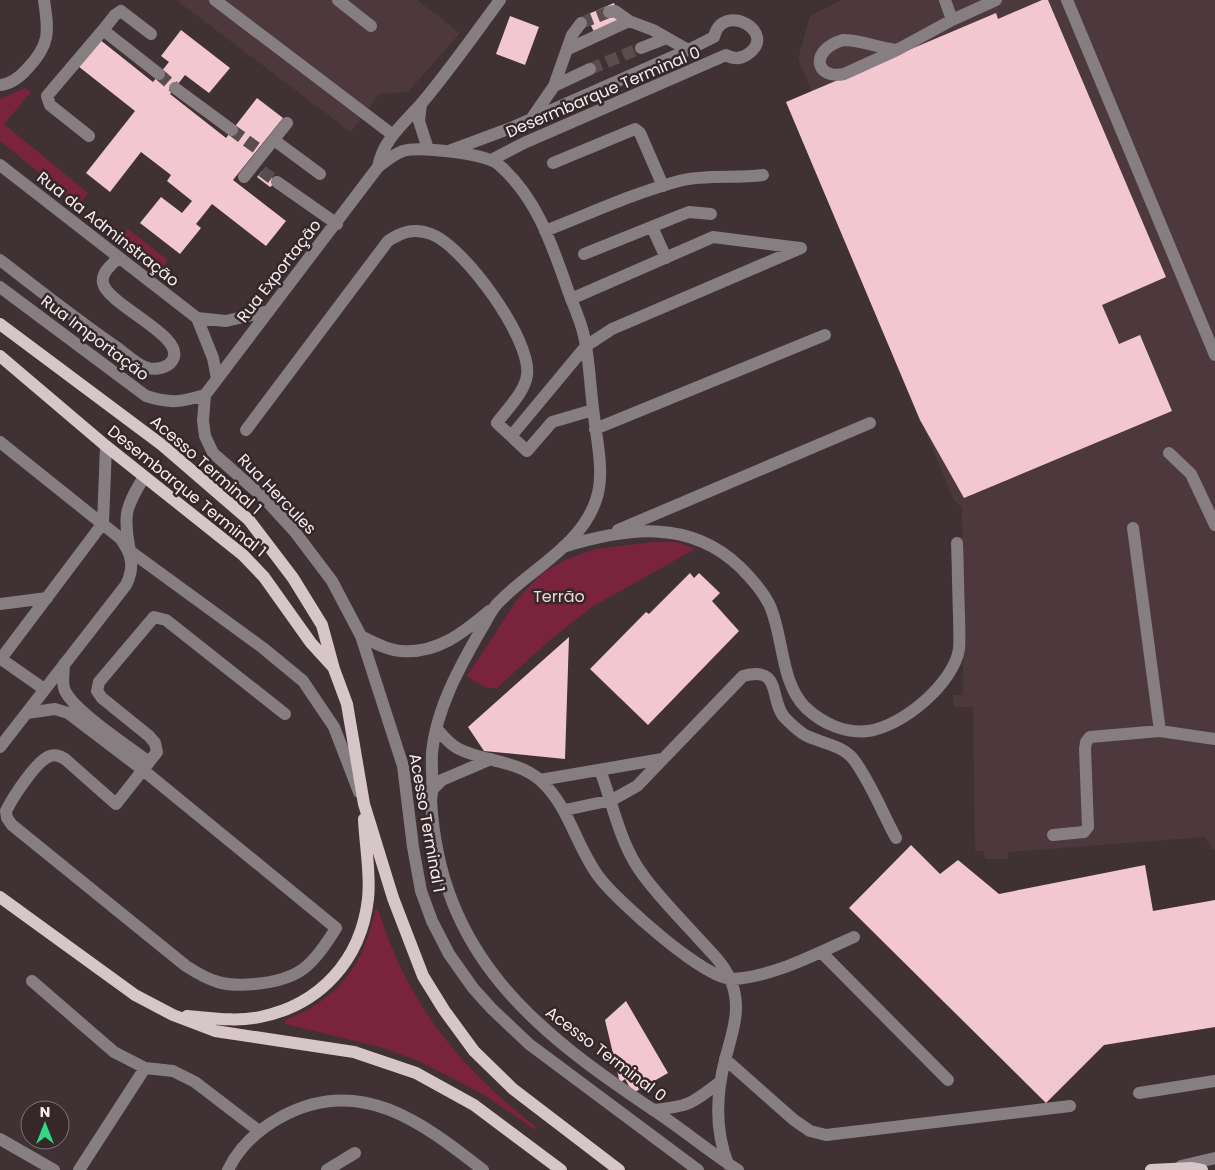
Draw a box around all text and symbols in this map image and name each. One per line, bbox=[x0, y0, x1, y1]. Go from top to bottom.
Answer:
street label: Desermbarque Terminal 0 bbox=[502, 41, 704, 143]
street label: Rua da Adminstração bbox=[32, 166, 184, 292]
street label: Rua Exportação bbox=[231, 215, 327, 327]
street label: Rua Importação bbox=[36, 290, 154, 386]
street label: Acesso Terminal 1 bbox=[145, 410, 267, 520]
street label: Desembarque Terminal 1 bbox=[103, 420, 271, 562]
street label: Rua Hercules bbox=[233, 449, 321, 539]
park label: Terrão bbox=[533, 585, 585, 608]
street label: Acesso Terminal 1 bbox=[403, 752, 451, 894]
street label: Acesso Terminal 0 bbox=[541, 1001, 671, 1107]
north arrow bbox=[20, 1100, 70, 1150]
text: N bbox=[40, 1102, 50, 1122]

